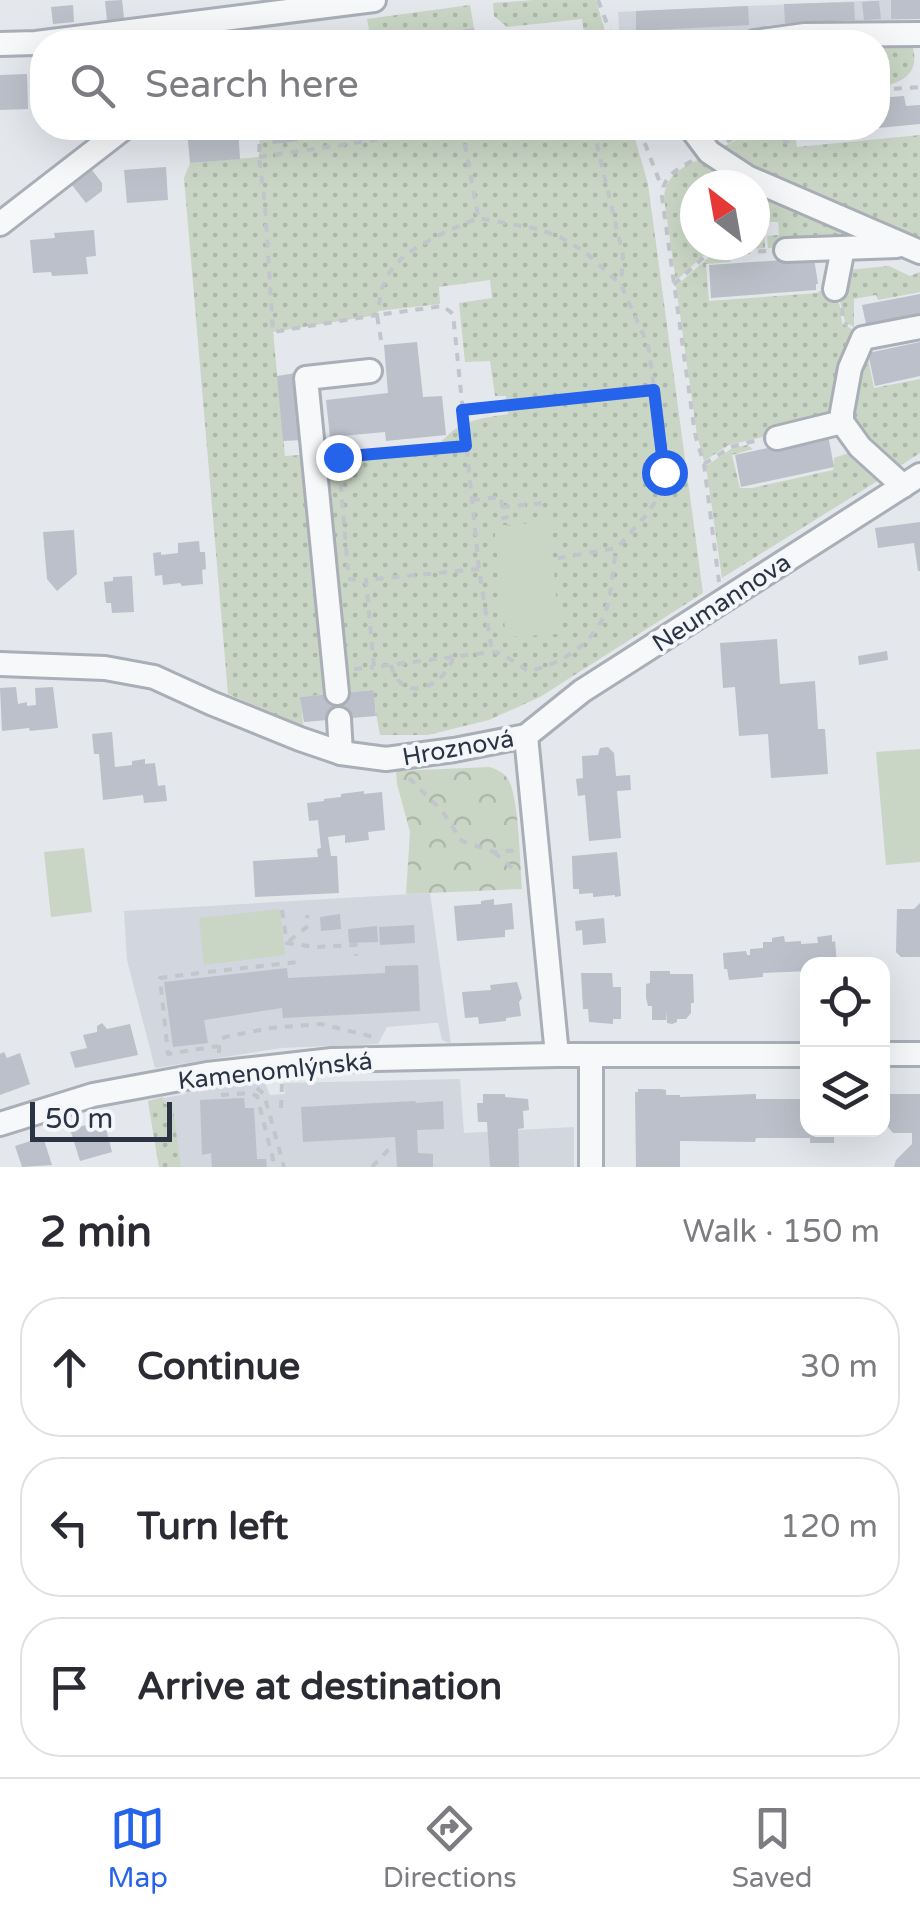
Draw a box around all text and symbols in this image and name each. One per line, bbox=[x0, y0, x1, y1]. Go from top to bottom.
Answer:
search box bbox=[30, 30, 890, 140]
icon: search bbox=[65, 58, 120, 113]
text: Search here bbox=[145, 62, 359, 108]
north arrow bbox=[680, 170, 770, 260]
route end bbox=[316, 435, 362, 481]
route start bbox=[642, 450, 688, 496]
street label: Neumannova bbox=[647, 547, 796, 659]
street label: Hroznová bbox=[400, 723, 516, 773]
map controls bbox=[800, 957, 890, 1137]
button: locate bbox=[800, 957, 890, 1047]
street label: Kamenomlýnská bbox=[176, 1046, 374, 1096]
button: layers bbox=[800, 1047, 890, 1137]
scale bar bbox=[30, 1097, 172, 1142]
text: 50 m bbox=[45, 1102, 113, 1136]
text: 2 min bbox=[40, 1207, 152, 1258]
text: Walk · 150 m bbox=[683, 1213, 880, 1251]
icon: ahead bbox=[42, 1340, 97, 1395]
text: Continue bbox=[137, 1344, 300, 1390]
text: 30 m bbox=[800, 1348, 878, 1386]
icon: left bbox=[42, 1500, 97, 1555]
text: Turn left bbox=[137, 1504, 288, 1550]
text: 120 m bbox=[780, 1508, 878, 1546]
icon: arrive bbox=[42, 1660, 97, 1715]
text: Arrive at destination bbox=[137, 1664, 502, 1710]
tab: Map bbox=[107, 1801, 168, 1895]
tab: Directions bbox=[383, 1801, 517, 1895]
tab: Saved bbox=[732, 1801, 813, 1895]

